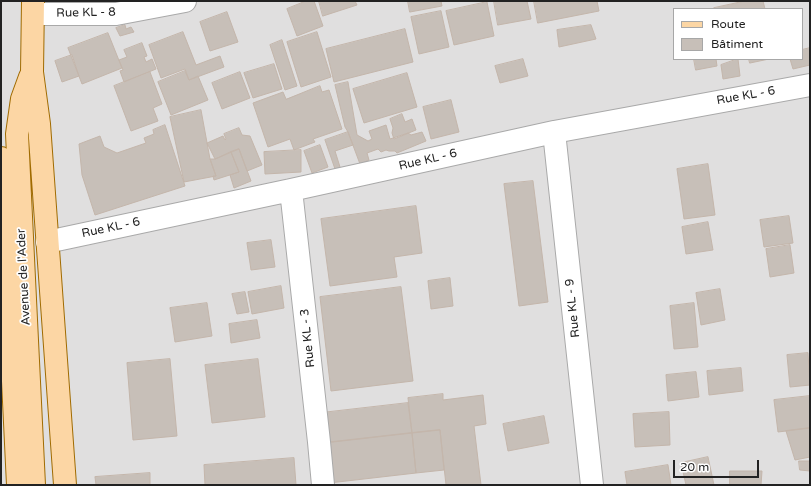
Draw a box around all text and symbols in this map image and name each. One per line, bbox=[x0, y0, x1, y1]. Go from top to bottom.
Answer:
street label: Rue KL - 8 bbox=[56, 5, 116, 21]
legend bbox=[673, 8, 803, 60]
text: Route bbox=[711, 17, 745, 31]
text: Bâtiment bbox=[711, 37, 763, 51]
street label: Rue KL - 6 bbox=[716, 84, 776, 108]
street label: Rue KL - 6 bbox=[397, 146, 459, 174]
street label: Rue KL - 6 bbox=[80, 215, 142, 241]
street label: Avenue de l'Ader bbox=[14, 228, 34, 326]
street label: Rue KL - 9 bbox=[563, 278, 583, 338]
street label: Rue KL - 3 bbox=[298, 308, 318, 368]
scale bar bbox=[675, 452, 761, 478]
text: 20 m bbox=[680, 460, 709, 474]

